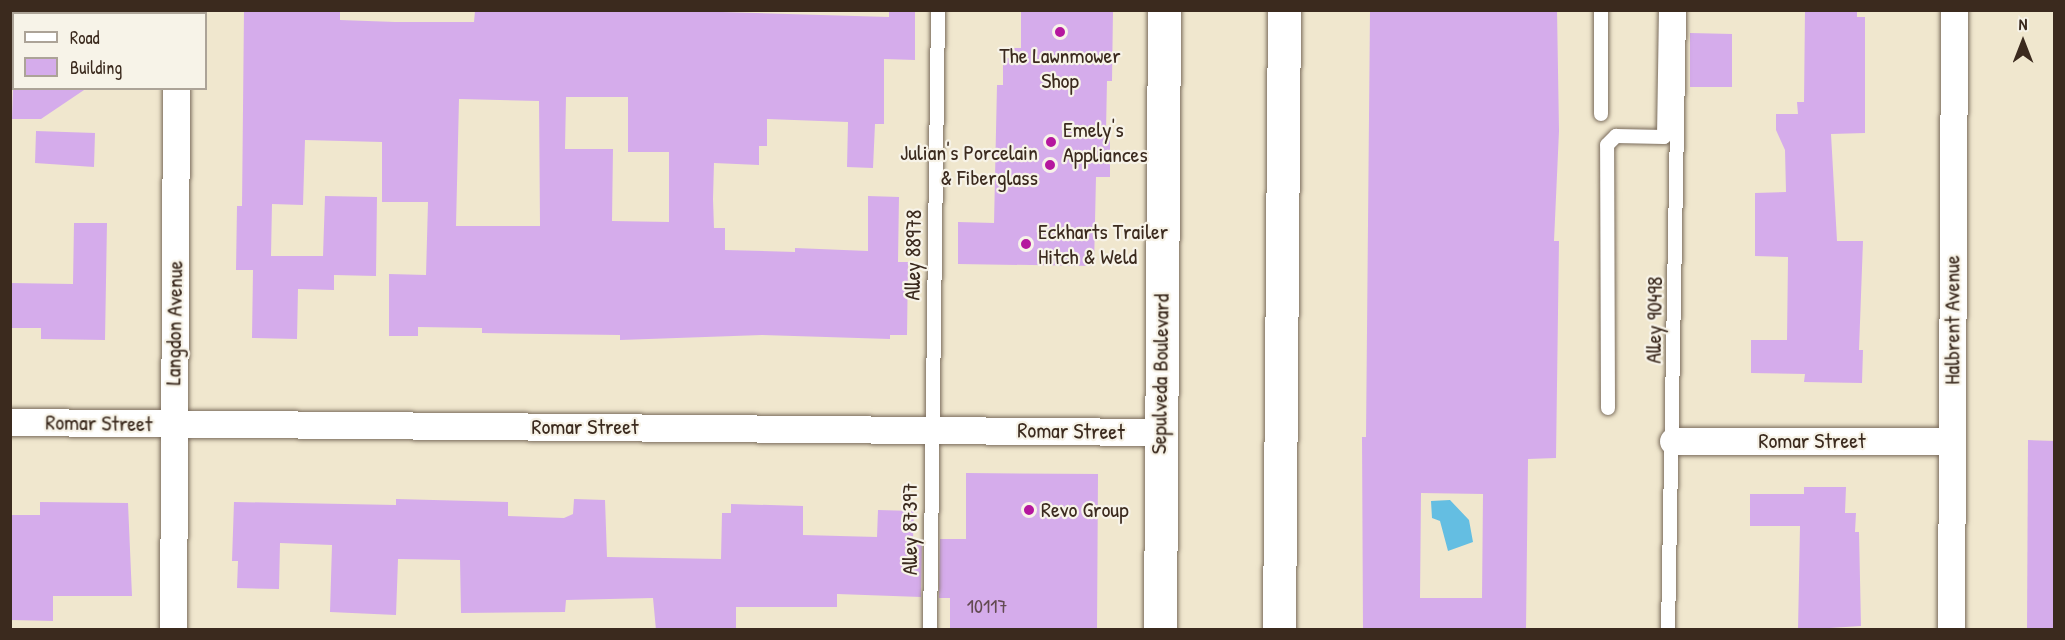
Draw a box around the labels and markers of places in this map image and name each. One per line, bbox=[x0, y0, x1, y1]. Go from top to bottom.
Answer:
marker: The Lawnmower Shop bbox=[1053, 25, 1067, 39]
place label: The Lawnmower Shop bbox=[999, 42, 1121, 94]
place label: Emely's Appliances bbox=[1063, 116, 1148, 168]
marker: Emely's Appliances bbox=[1044, 135, 1058, 149]
place label: Julian's Porcelain & Fiberglass bbox=[900, 139, 1038, 190]
marker: Julian's Porcelain & Fiberglass bbox=[1043, 158, 1057, 172]
place label: Eckharts Trailer Hitch & Weld bbox=[1038, 218, 1168, 270]
marker: Eckharts Trailer Hitch & Weld bbox=[1019, 237, 1033, 251]
place label: Revo Group bbox=[1041, 497, 1129, 523]
marker: Revo Group bbox=[1022, 503, 1036, 517]

